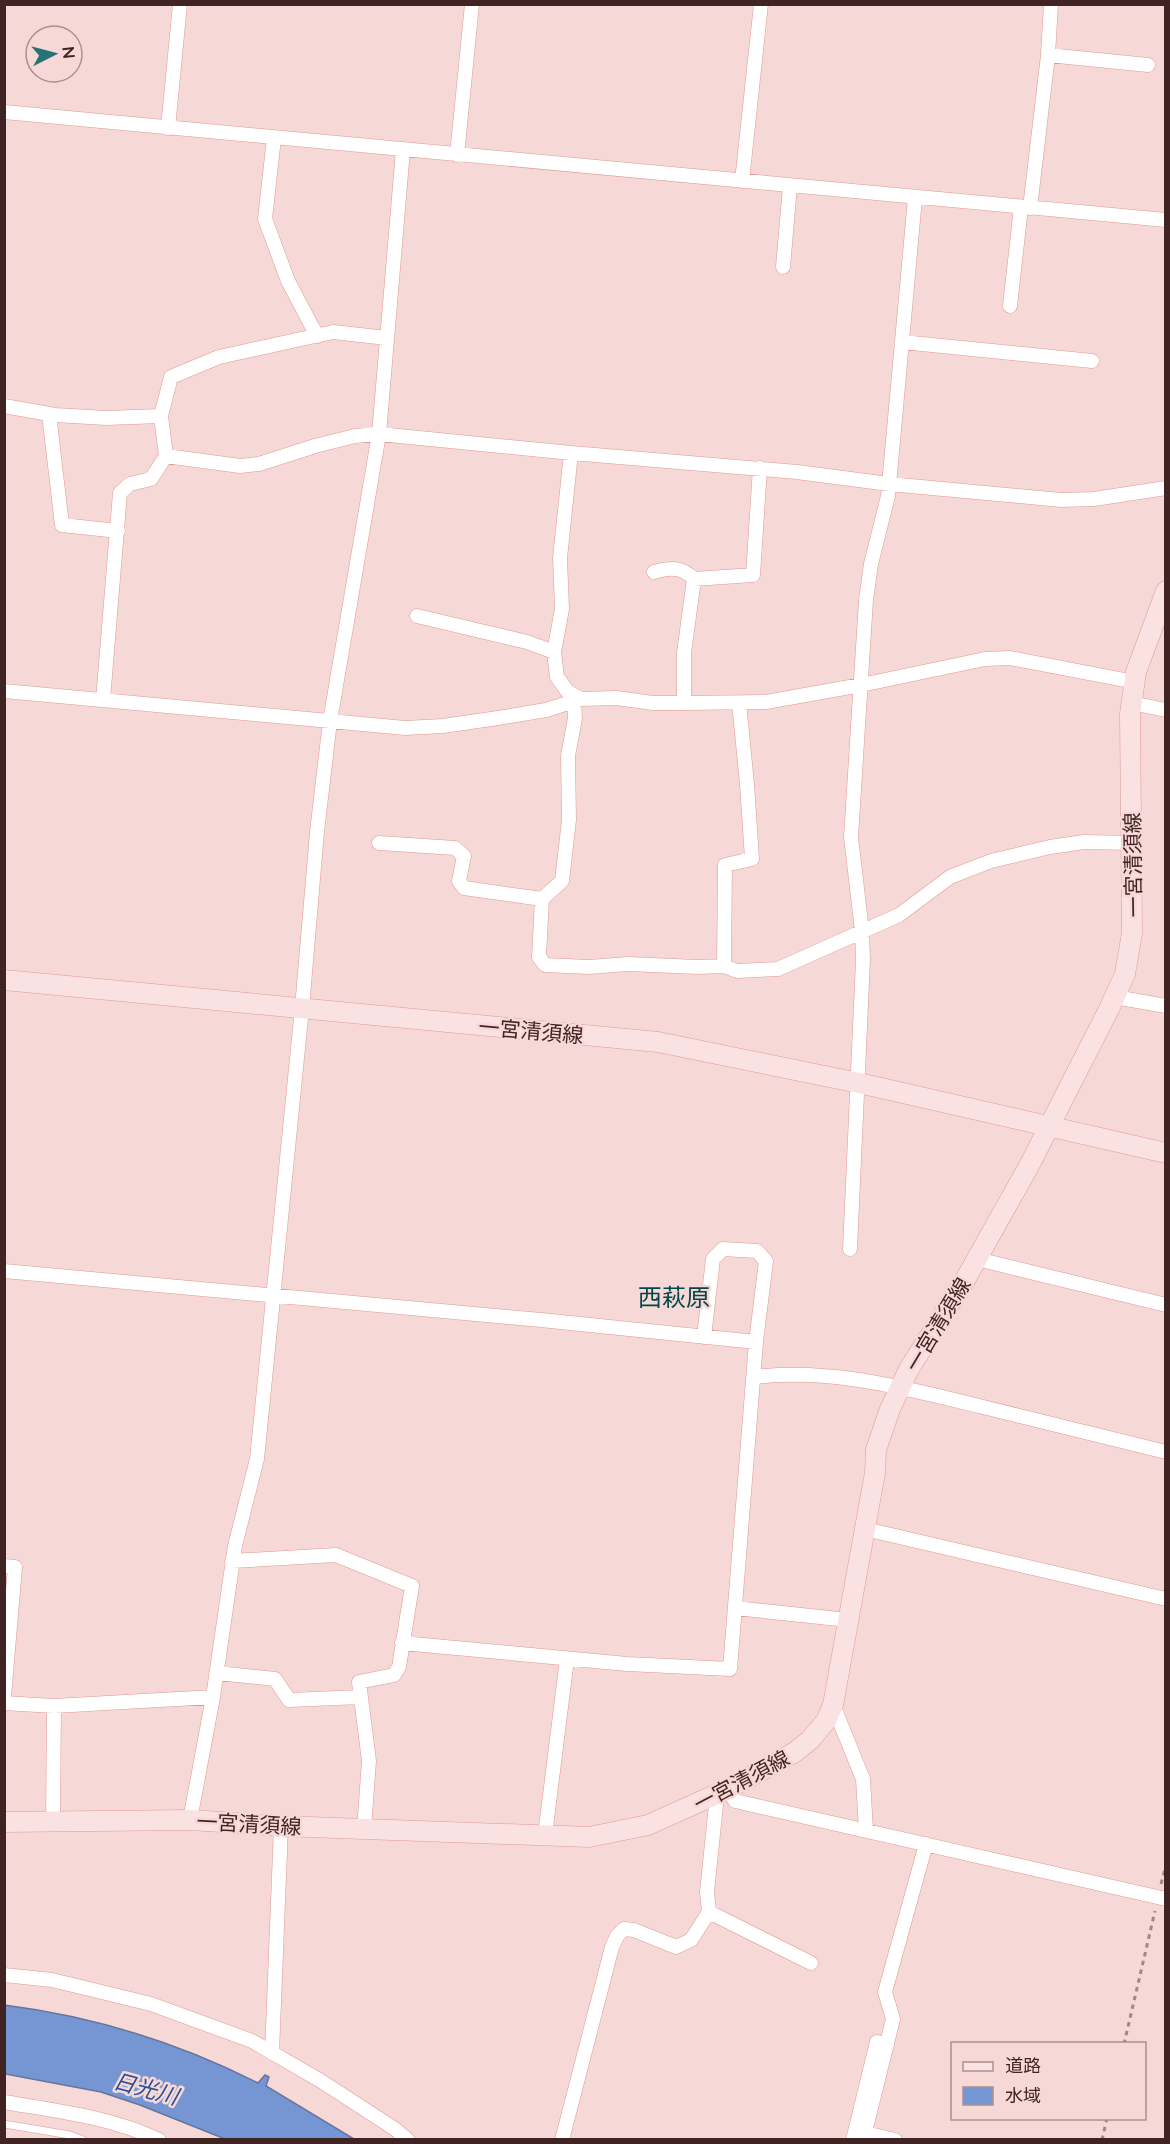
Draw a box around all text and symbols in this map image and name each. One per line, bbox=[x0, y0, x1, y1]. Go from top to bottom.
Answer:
north arrow bbox=[24, 24, 84, 84]
text: N bbox=[59, 45, 80, 60]
street label: 一宮清須線 bbox=[1119, 812, 1145, 918]
street label: 一宮清須線 bbox=[478, 1013, 584, 1047]
street label: 一宮清須線 bbox=[899, 1273, 975, 1375]
district label: 西萩原 bbox=[638, 1282, 710, 1311]
street label: 一宮清須線 bbox=[689, 1744, 793, 1816]
street label: 一宮清須線 bbox=[196, 1808, 302, 1838]
legend bbox=[951, 2042, 1146, 2120]
text: 道路 bbox=[1005, 2054, 1041, 2076]
water label: 日光川 bbox=[111, 2066, 183, 2110]
text: 水域 bbox=[1005, 2084, 1041, 2106]

